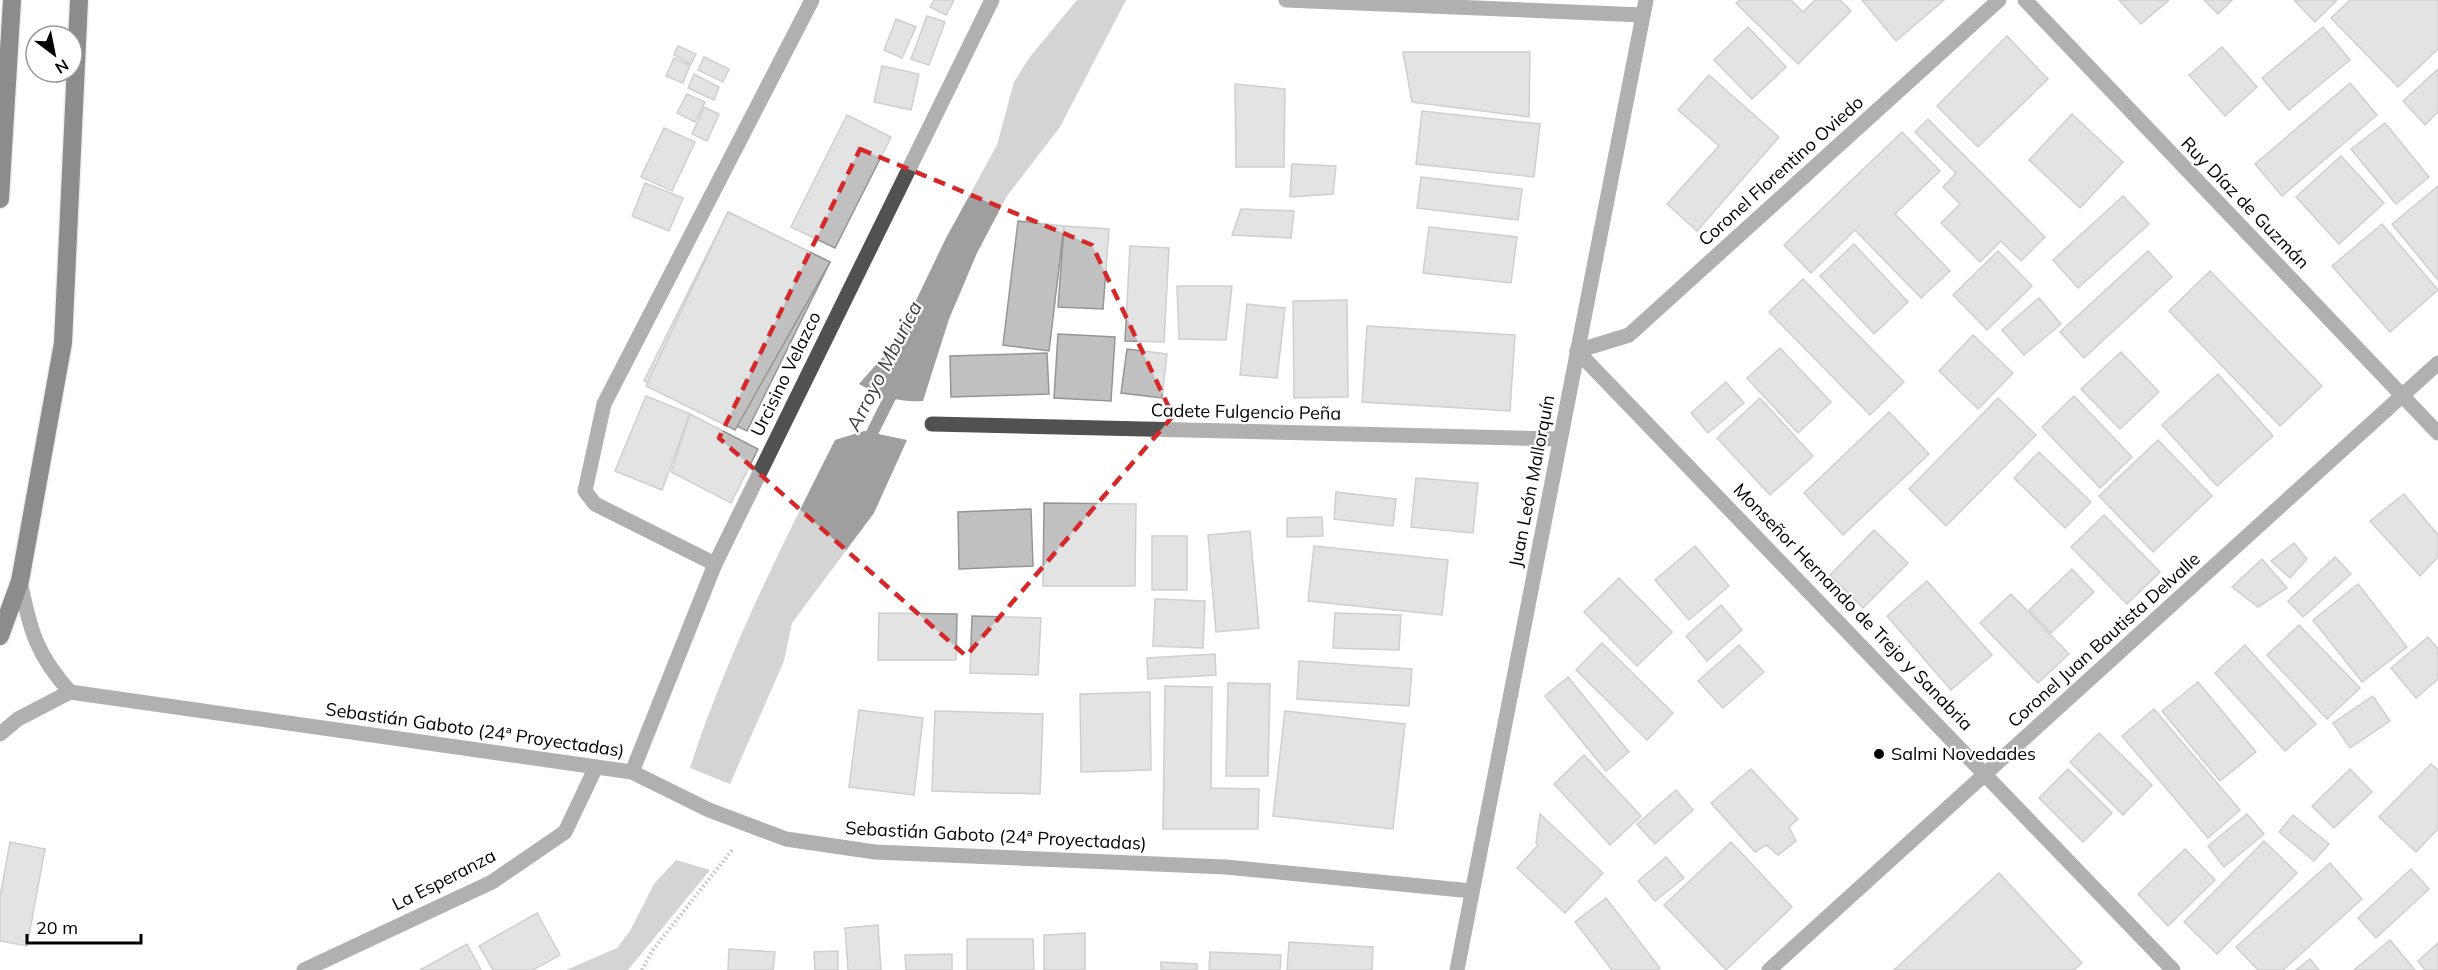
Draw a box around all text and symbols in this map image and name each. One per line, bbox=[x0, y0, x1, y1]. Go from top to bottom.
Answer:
north arrow bbox=[24, 24, 84, 84]
text: N bbox=[52, 55, 72, 78]
street label: Coronel Florentino Oviedo bbox=[1693, 90, 1868, 251]
street label: Ruy Díaz de Guzmán bbox=[2176, 132, 2314, 274]
water label: Arroyo Mburica bbox=[840, 297, 927, 436]
street label: Urcisino Velazco bbox=[745, 308, 826, 440]
street label: Juan León Mallorquín bbox=[1504, 393, 1559, 569]
street label: Cadete Fulgencio Peña bbox=[1151, 398, 1341, 425]
street label: Monseñor Hernando de Trejo y Sanabria bbox=[1729, 478, 1978, 735]
street label: Coronel Juan Bautista Delvalle bbox=[2003, 547, 2205, 732]
street label: Sebastián Gaboto (24ª Proyectadas) bbox=[324, 697, 626, 762]
place label: Salmi Novedades bbox=[1891, 742, 2036, 765]
marker: Salmi Novedades bbox=[1872, 747, 1886, 761]
street label: Sebastián Gaboto (24ª Proyectadas) bbox=[845, 816, 1147, 855]
street label: La Esperanza bbox=[388, 844, 499, 915]
scale bar bbox=[27, 907, 141, 945]
text: 20 m bbox=[36, 916, 78, 939]

